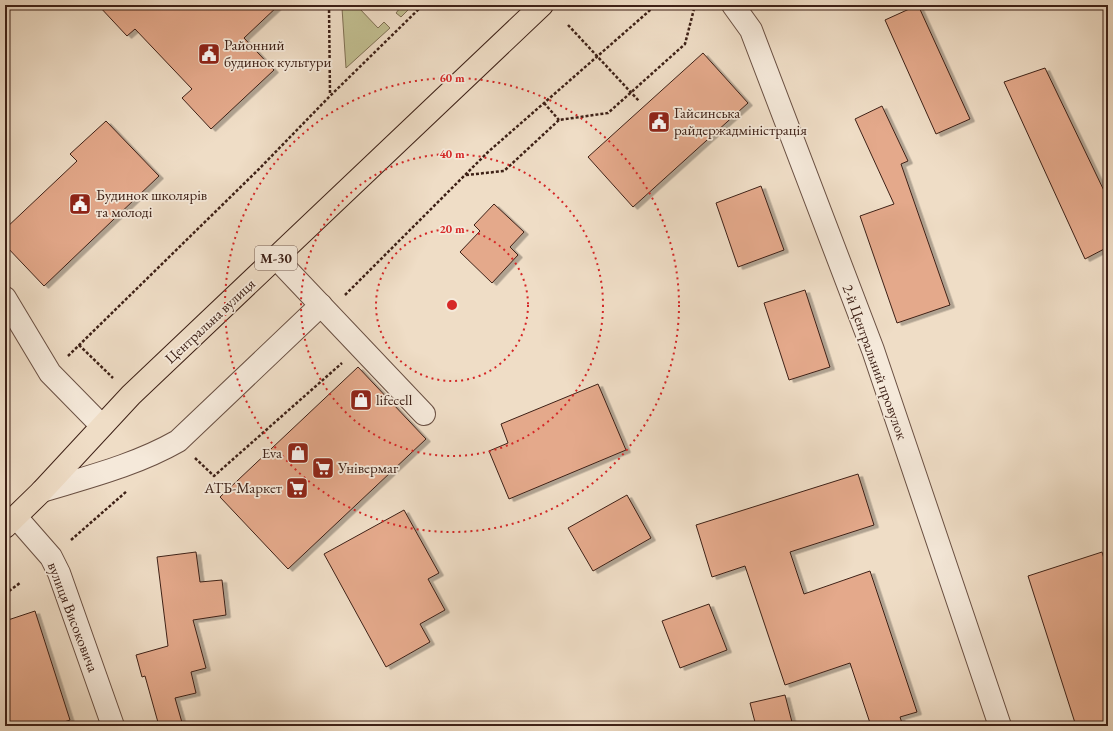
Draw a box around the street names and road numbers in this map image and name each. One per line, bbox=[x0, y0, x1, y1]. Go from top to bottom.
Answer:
road number: М-30 bbox=[255, 246, 297, 270]
street label: Центральна вулиця bbox=[161, 274, 259, 367]
street label: 2-й Центральний провулок bbox=[839, 282, 912, 442]
street label: вулиця Високовича bbox=[44, 559, 103, 674]

